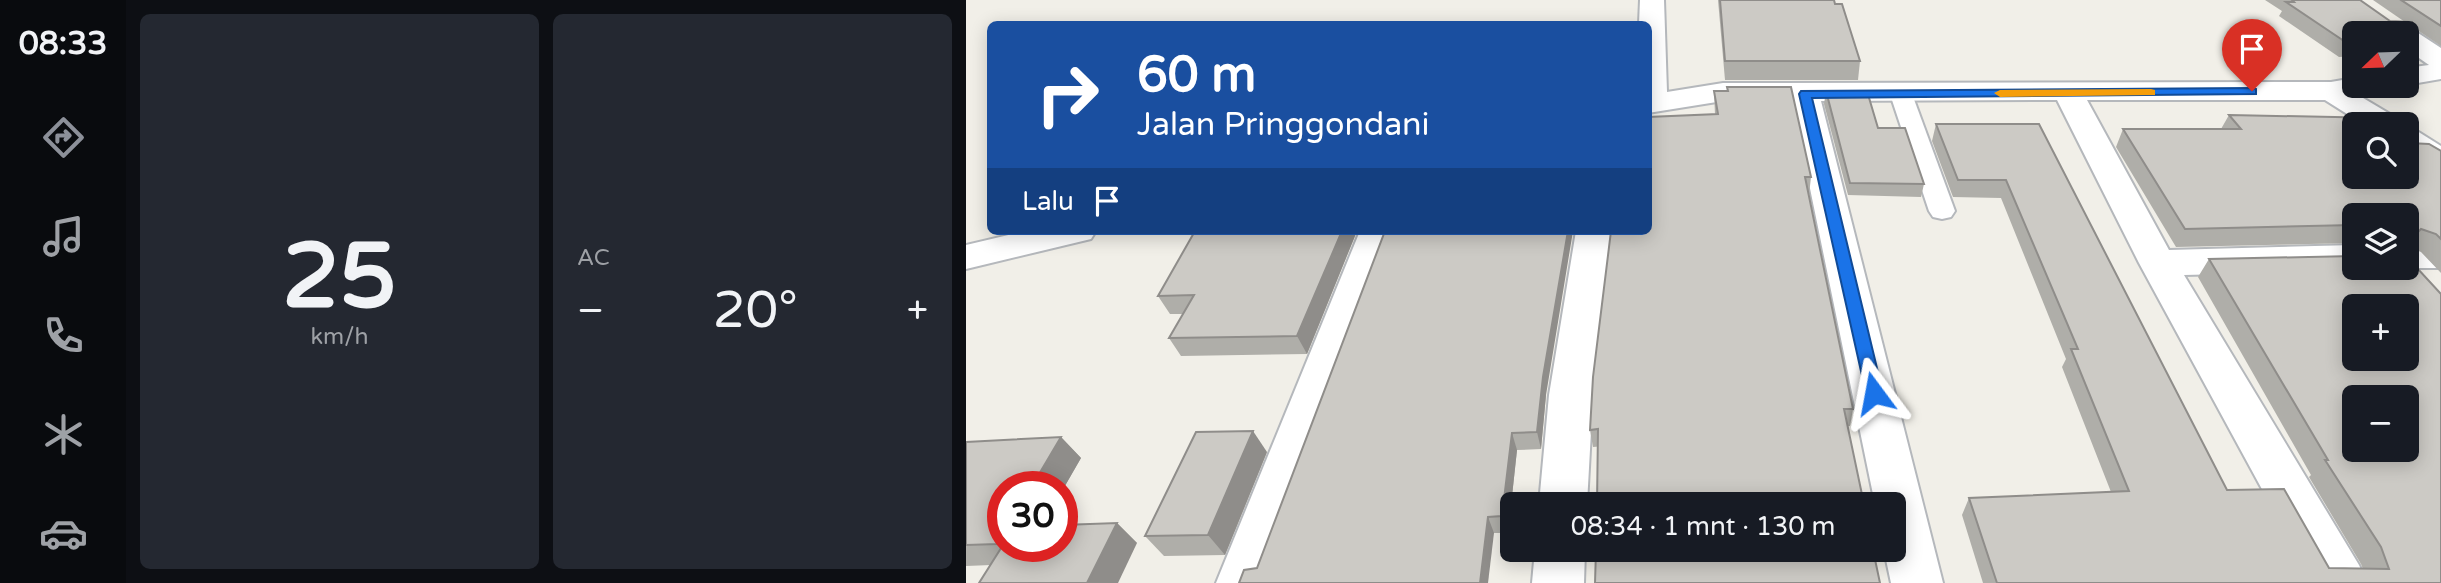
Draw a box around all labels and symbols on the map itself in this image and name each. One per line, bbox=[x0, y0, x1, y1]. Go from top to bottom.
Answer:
pin bbox=[2222, 19, 2282, 91]
north arrow bbox=[2342, 21, 2418, 98]
position arrow bbox=[1837, 356, 1911, 430]
speed limit sign: 30 bbox=[987, 471, 1078, 562]

